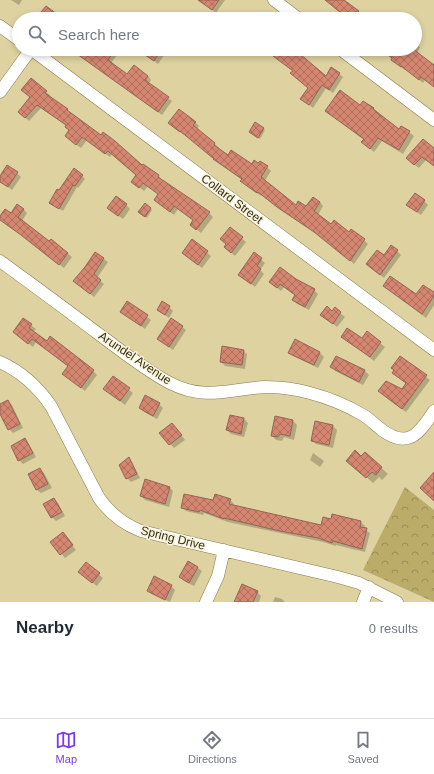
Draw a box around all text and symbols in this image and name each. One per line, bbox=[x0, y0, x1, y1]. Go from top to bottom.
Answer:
search box bbox=[12, 12, 422, 56]
icon: search bbox=[26, 23, 48, 45]
text: Search here bbox=[58, 26, 140, 43]
street label: Collard Street bbox=[198, 171, 266, 227]
street label: Arundel Avenue bbox=[96, 329, 174, 388]
street label: Spring Drive bbox=[139, 523, 207, 553]
text: Nearby bbox=[16, 618, 74, 637]
text: 0 results bbox=[369, 621, 418, 636]
tab: Map bbox=[55, 729, 77, 765]
tab: Directions bbox=[188, 729, 237, 765]
tab: Saved bbox=[347, 729, 379, 765]

